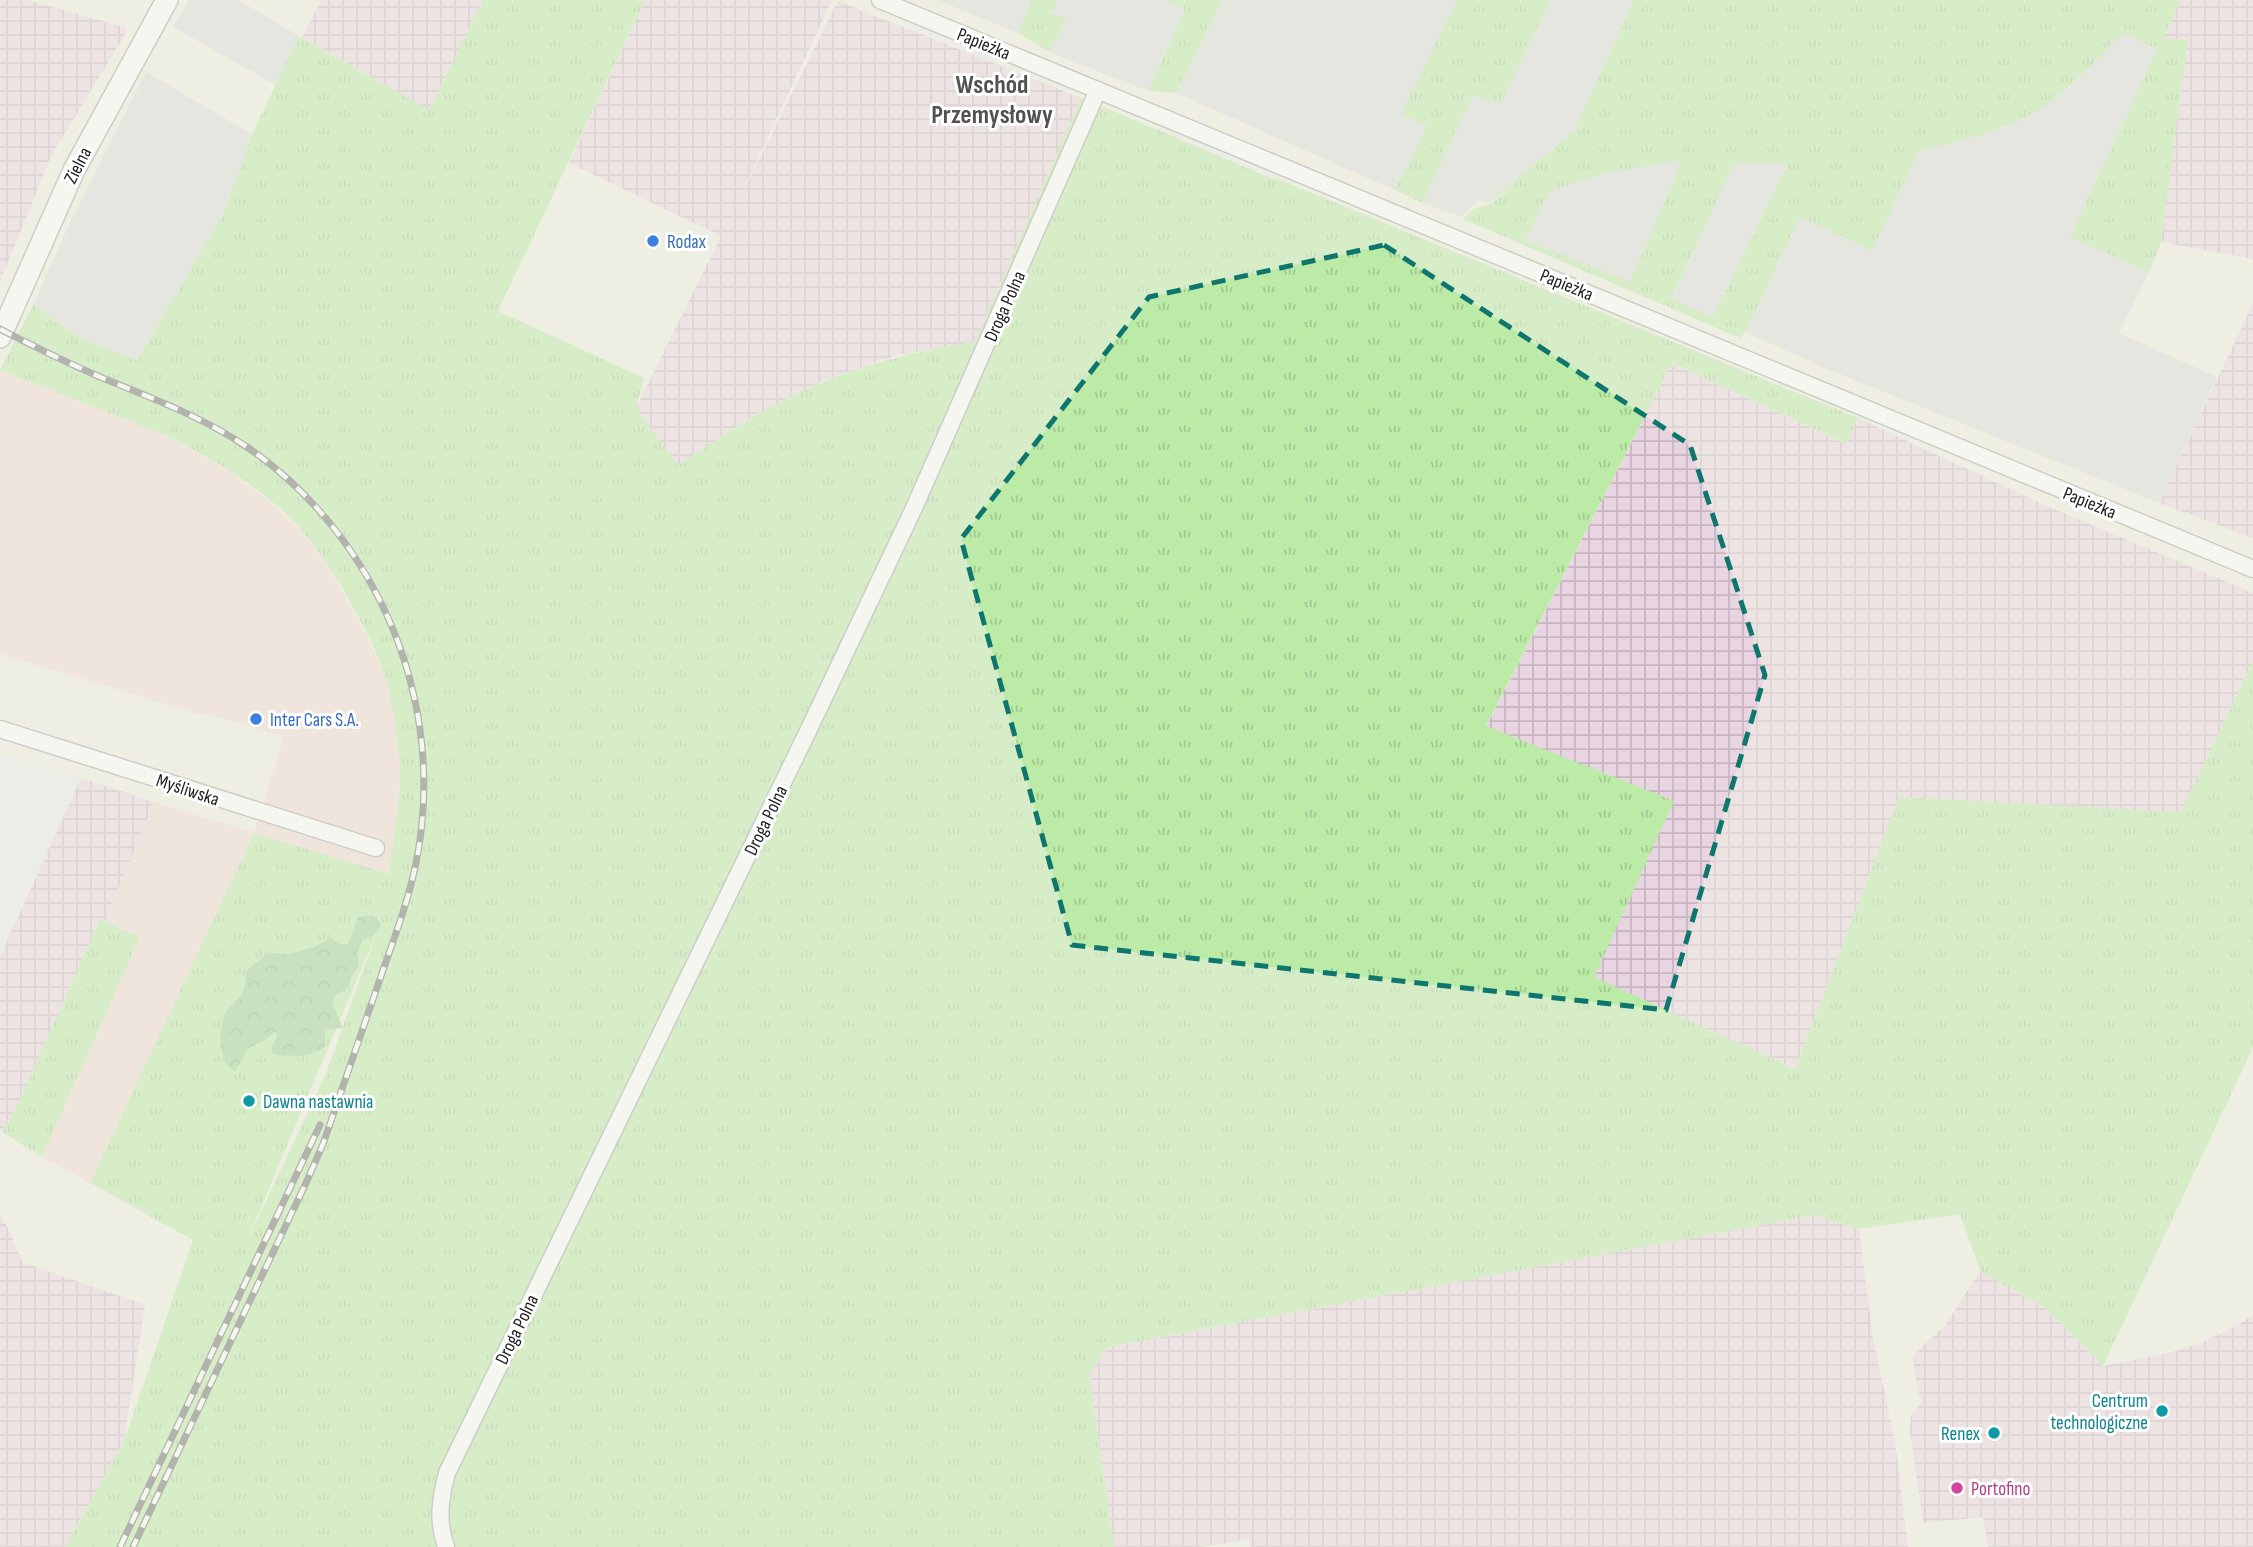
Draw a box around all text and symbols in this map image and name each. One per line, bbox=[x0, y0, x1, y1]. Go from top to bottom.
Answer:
street label: Papieżka bbox=[953, 23, 1013, 65]
district label: Wschód Przemysłowy bbox=[931, 70, 1053, 131]
street label: Zielna bbox=[59, 144, 97, 188]
place label: Rodax bbox=[667, 231, 706, 254]
marker: Rodax bbox=[645, 233, 661, 249]
street label: Papieżka bbox=[1536, 264, 1596, 306]
street label: Droga Polna bbox=[980, 268, 1031, 345]
street label: Papieżka bbox=[2059, 482, 2119, 524]
place label: Inter Cars S.A. bbox=[270, 709, 359, 732]
marker: Inter Cars S.A. bbox=[248, 711, 264, 727]
street label: Myśliwska bbox=[153, 769, 222, 811]
street label: Droga Polna bbox=[740, 782, 793, 859]
place label: Dawna nastawnia bbox=[263, 1091, 373, 1114]
marker: Dawna nastawnia bbox=[241, 1093, 257, 1109]
street label: Droga Polna bbox=[491, 1291, 544, 1368]
place label: Centrum technologiczne bbox=[2050, 1390, 2148, 1435]
marker: Centrum technologiczne bbox=[2154, 1403, 2170, 1419]
place label: Renex bbox=[1941, 1423, 1980, 1446]
marker: Renex bbox=[1986, 1425, 2002, 1441]
place label: Portofino bbox=[1971, 1478, 2030, 1501]
marker: Portofino bbox=[1949, 1480, 1965, 1496]

